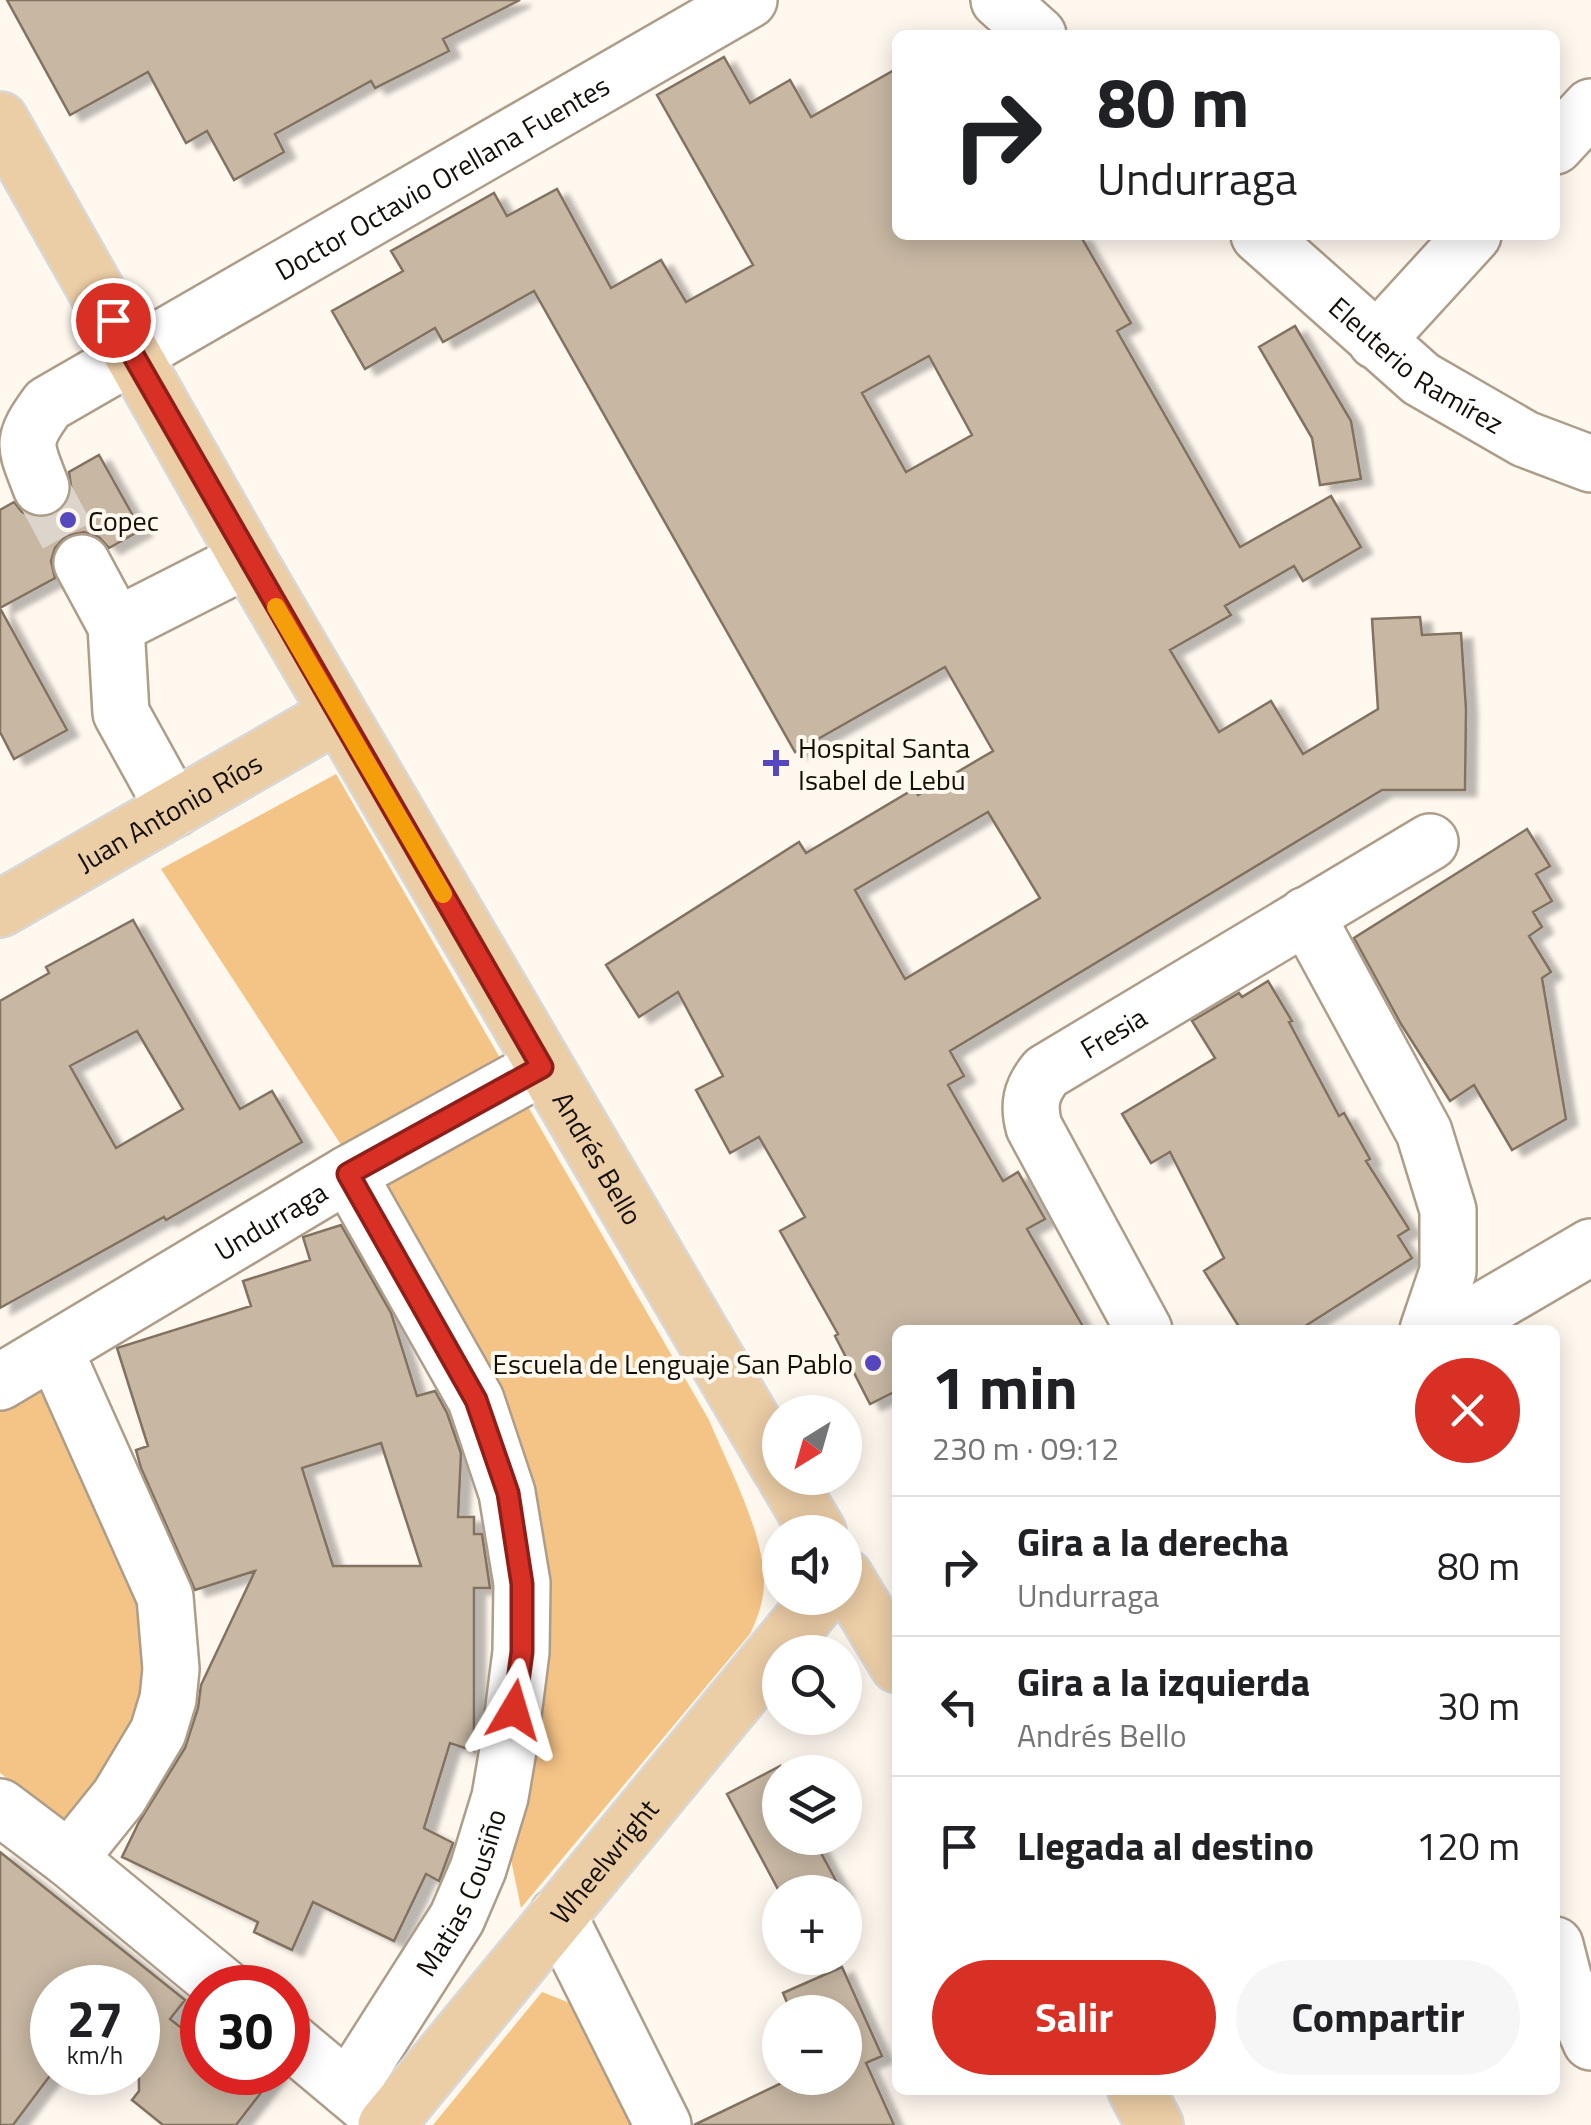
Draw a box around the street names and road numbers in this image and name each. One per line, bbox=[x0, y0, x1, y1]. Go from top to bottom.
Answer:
street label: Doctor Octavio Orellana Fuentes bbox=[266, 64, 617, 291]
street label: Eleuterio Ramírez bbox=[1320, 286, 1512, 444]
street label: Juan Antonio Ríos bbox=[68, 741, 270, 882]
street label: Fresia bbox=[1071, 995, 1154, 1069]
street label: Andrés Bello bbox=[542, 1083, 654, 1233]
street label: Undurraga bbox=[206, 1170, 335, 1271]
street label: Wheelwright bbox=[539, 1789, 668, 1933]
street label: Matias Cousiño bbox=[404, 1803, 517, 1984]

